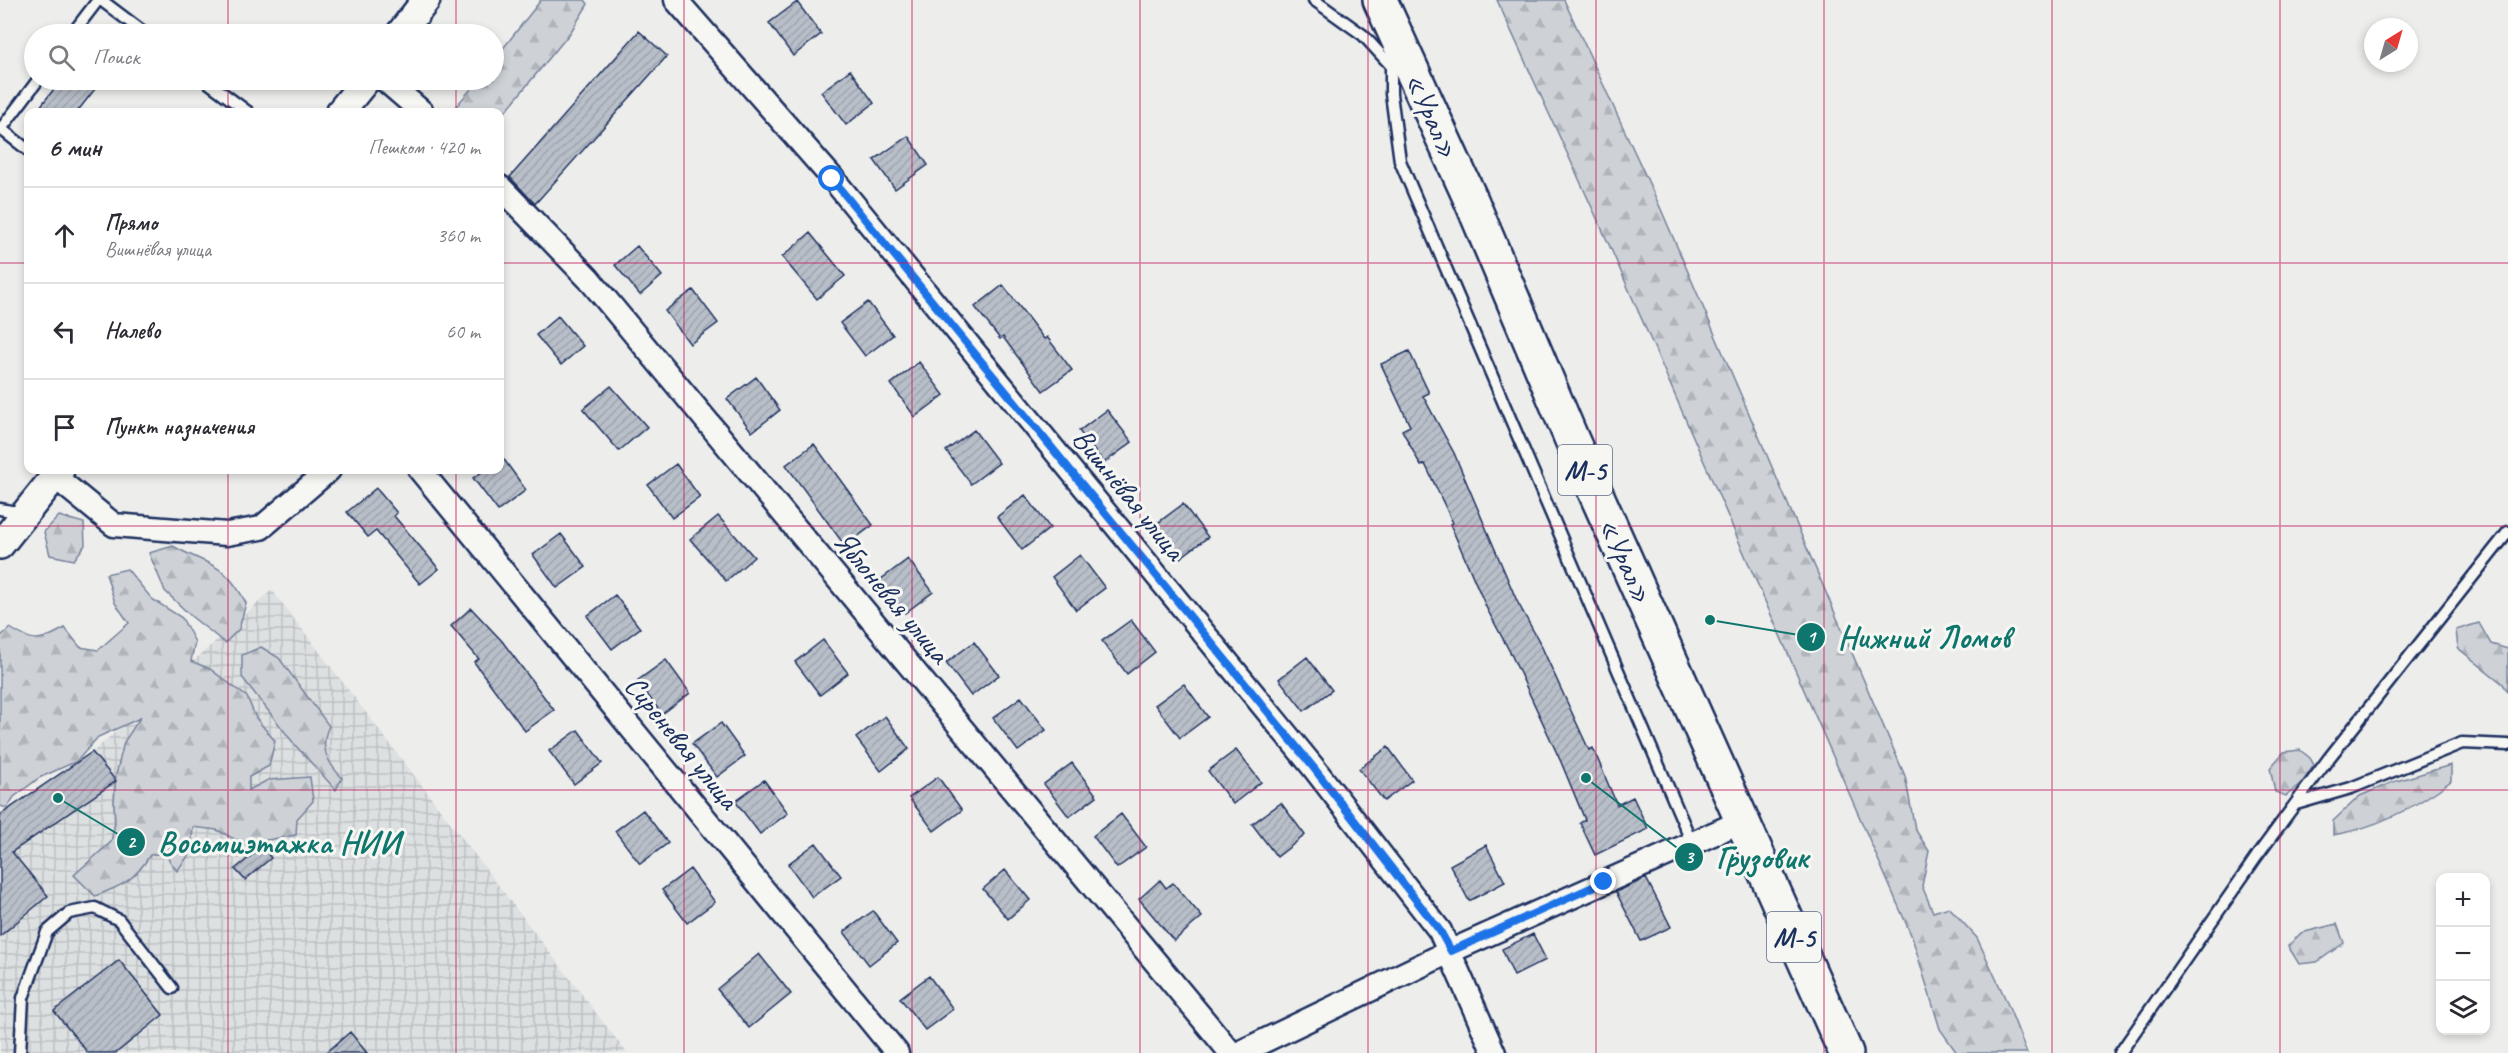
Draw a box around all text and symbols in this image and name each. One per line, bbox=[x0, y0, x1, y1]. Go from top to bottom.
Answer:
north arrow bbox=[2364, 18, 2418, 72]
search box bbox=[24, 24, 504, 90]
icon: search bbox=[45, 41, 78, 74]
text: Поиск bbox=[93, 43, 139, 71]
street label: «Урал» bbox=[1396, 66, 1468, 164]
text: 6 мин bbox=[48, 131, 101, 164]
text: Пешком · 420 m bbox=[368, 135, 480, 160]
route start bbox=[818, 165, 844, 191]
text: Прямо bbox=[105, 209, 157, 237]
icon: ahead bbox=[48, 219, 81, 252]
text: 360 m bbox=[437, 223, 480, 248]
text: Вишнёвая улица bbox=[105, 237, 211, 262]
icon: left bbox=[48, 315, 81, 348]
text: Налево bbox=[105, 317, 161, 345]
text: 60 m bbox=[446, 319, 480, 344]
icon: arrive bbox=[48, 411, 81, 444]
text: Пункт назначения bbox=[105, 413, 254, 441]
street label: Вишнёвая улица bbox=[1064, 420, 1195, 569]
road number: М-5 bbox=[1558, 445, 1612, 495]
street label: «Урал» bbox=[1590, 511, 1662, 609]
street label: Яблоневая улица bbox=[826, 523, 960, 673]
callout: Нижний Ломов bbox=[1796, 612, 2022, 662]
text: Нижний Ломов bbox=[1838, 617, 2016, 658]
text: 1 bbox=[1807, 626, 1817, 648]
street label: Сиреневая улица bbox=[616, 667, 749, 818]
callout: Восьмиэтажка НИИ bbox=[116, 817, 412, 867]
text: Восьмиэтажка НИИ bbox=[158, 822, 405, 863]
text: 2 bbox=[127, 831, 137, 853]
callout: Грузовик bbox=[1674, 832, 1820, 882]
text: Грузовик bbox=[1716, 837, 1811, 878]
text: 3 bbox=[1685, 846, 1695, 868]
route end bbox=[1590, 868, 1616, 894]
map controls bbox=[2436, 873, 2490, 1035]
button: + bbox=[2436, 873, 2490, 927]
road number: М-5 bbox=[1767, 912, 1821, 962]
button: − bbox=[2436, 927, 2490, 981]
button: layers bbox=[2436, 981, 2490, 1035]

